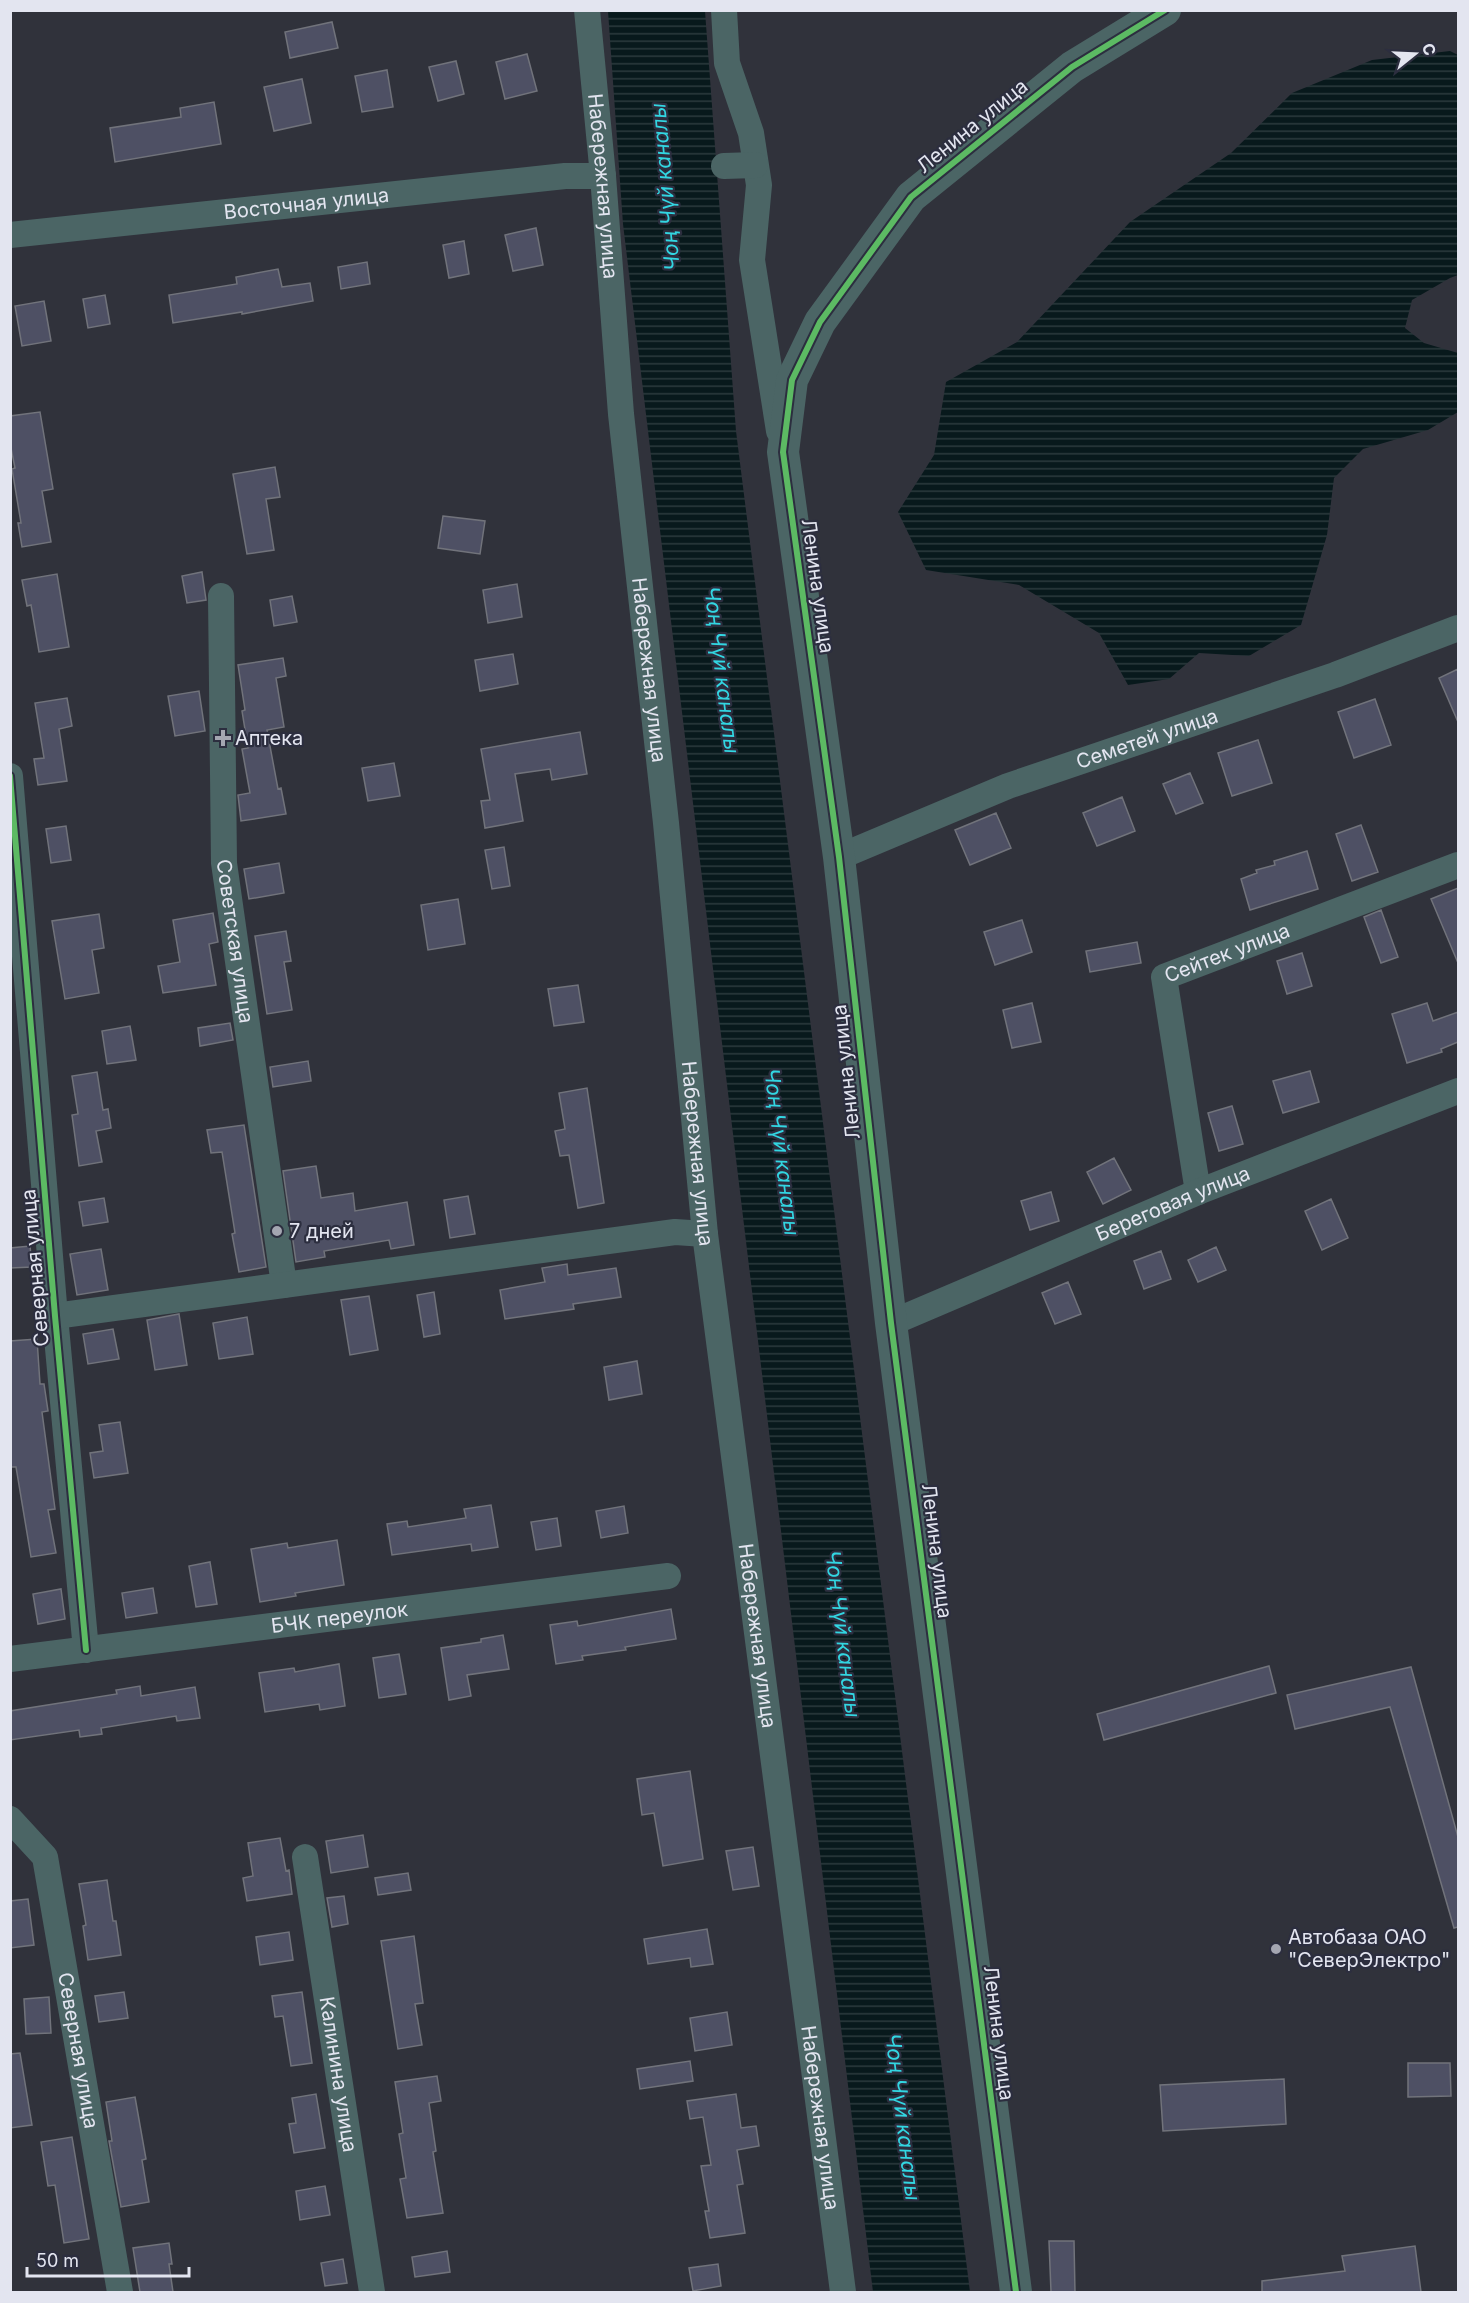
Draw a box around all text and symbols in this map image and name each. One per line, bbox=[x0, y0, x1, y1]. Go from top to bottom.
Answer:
north arrow bbox=[1385, 24, 1445, 84]
text: С bbox=[1418, 41, 1441, 58]
street label: Ленина улица bbox=[912, 74, 1032, 178]
street label: Набережная улица bbox=[583, 92, 623, 280]
water label: Чоң Чүй каналы bbox=[645, 102, 685, 272]
street label: Восточная улица bbox=[223, 183, 390, 224]
street label: Ленина улица bbox=[797, 517, 839, 655]
street label: Набережная улица bbox=[627, 576, 671, 764]
water label: Чоң Чүй каналы bbox=[699, 585, 745, 755]
street label: Семетей улица bbox=[1073, 704, 1221, 774]
place label: Аптека bbox=[235, 726, 303, 750]
marker: Аптека bbox=[216, 731, 230, 745]
street label: Советская улица bbox=[212, 857, 259, 1025]
street label: Сейтек улица bbox=[1161, 918, 1293, 988]
street label: Ленина улица bbox=[827, 1003, 865, 1141]
street label: Набережная улица bbox=[677, 1060, 718, 1248]
water label: Чоң Чүй каналы bbox=[759, 1067, 805, 1237]
street label: Береговая улица bbox=[1092, 1161, 1253, 1246]
street label: Северная улица bbox=[16, 1188, 54, 1348]
place label: 7 дней bbox=[289, 1219, 354, 1243]
marker: 7 дней bbox=[270, 1224, 284, 1238]
street label: Ленина улица bbox=[917, 1482, 957, 1620]
street label: Набережная улица bbox=[733, 1542, 781, 1730]
water label: Чоң Чүй каналы bbox=[820, 1549, 866, 1719]
street label: БЧК переулок bbox=[270, 1597, 409, 1638]
place label: Автобаза ОАО "СеверЭлектро" bbox=[1288, 1925, 1450, 1972]
marker: Автобаза ОАО "СеверЭлектро" bbox=[1269, 1942, 1283, 1956]
street label: Ленина улица bbox=[979, 1964, 1019, 2102]
street label: Северная улица bbox=[53, 1971, 104, 2130]
street label: Калинина улица bbox=[315, 1995, 362, 2154]
street label: Набережная улица bbox=[796, 2024, 844, 2212]
water label: Чоң Чүй каналы bbox=[880, 2032, 926, 2202]
scale bar bbox=[27, 2240, 189, 2278]
text: 50 m bbox=[36, 2250, 79, 2271]

